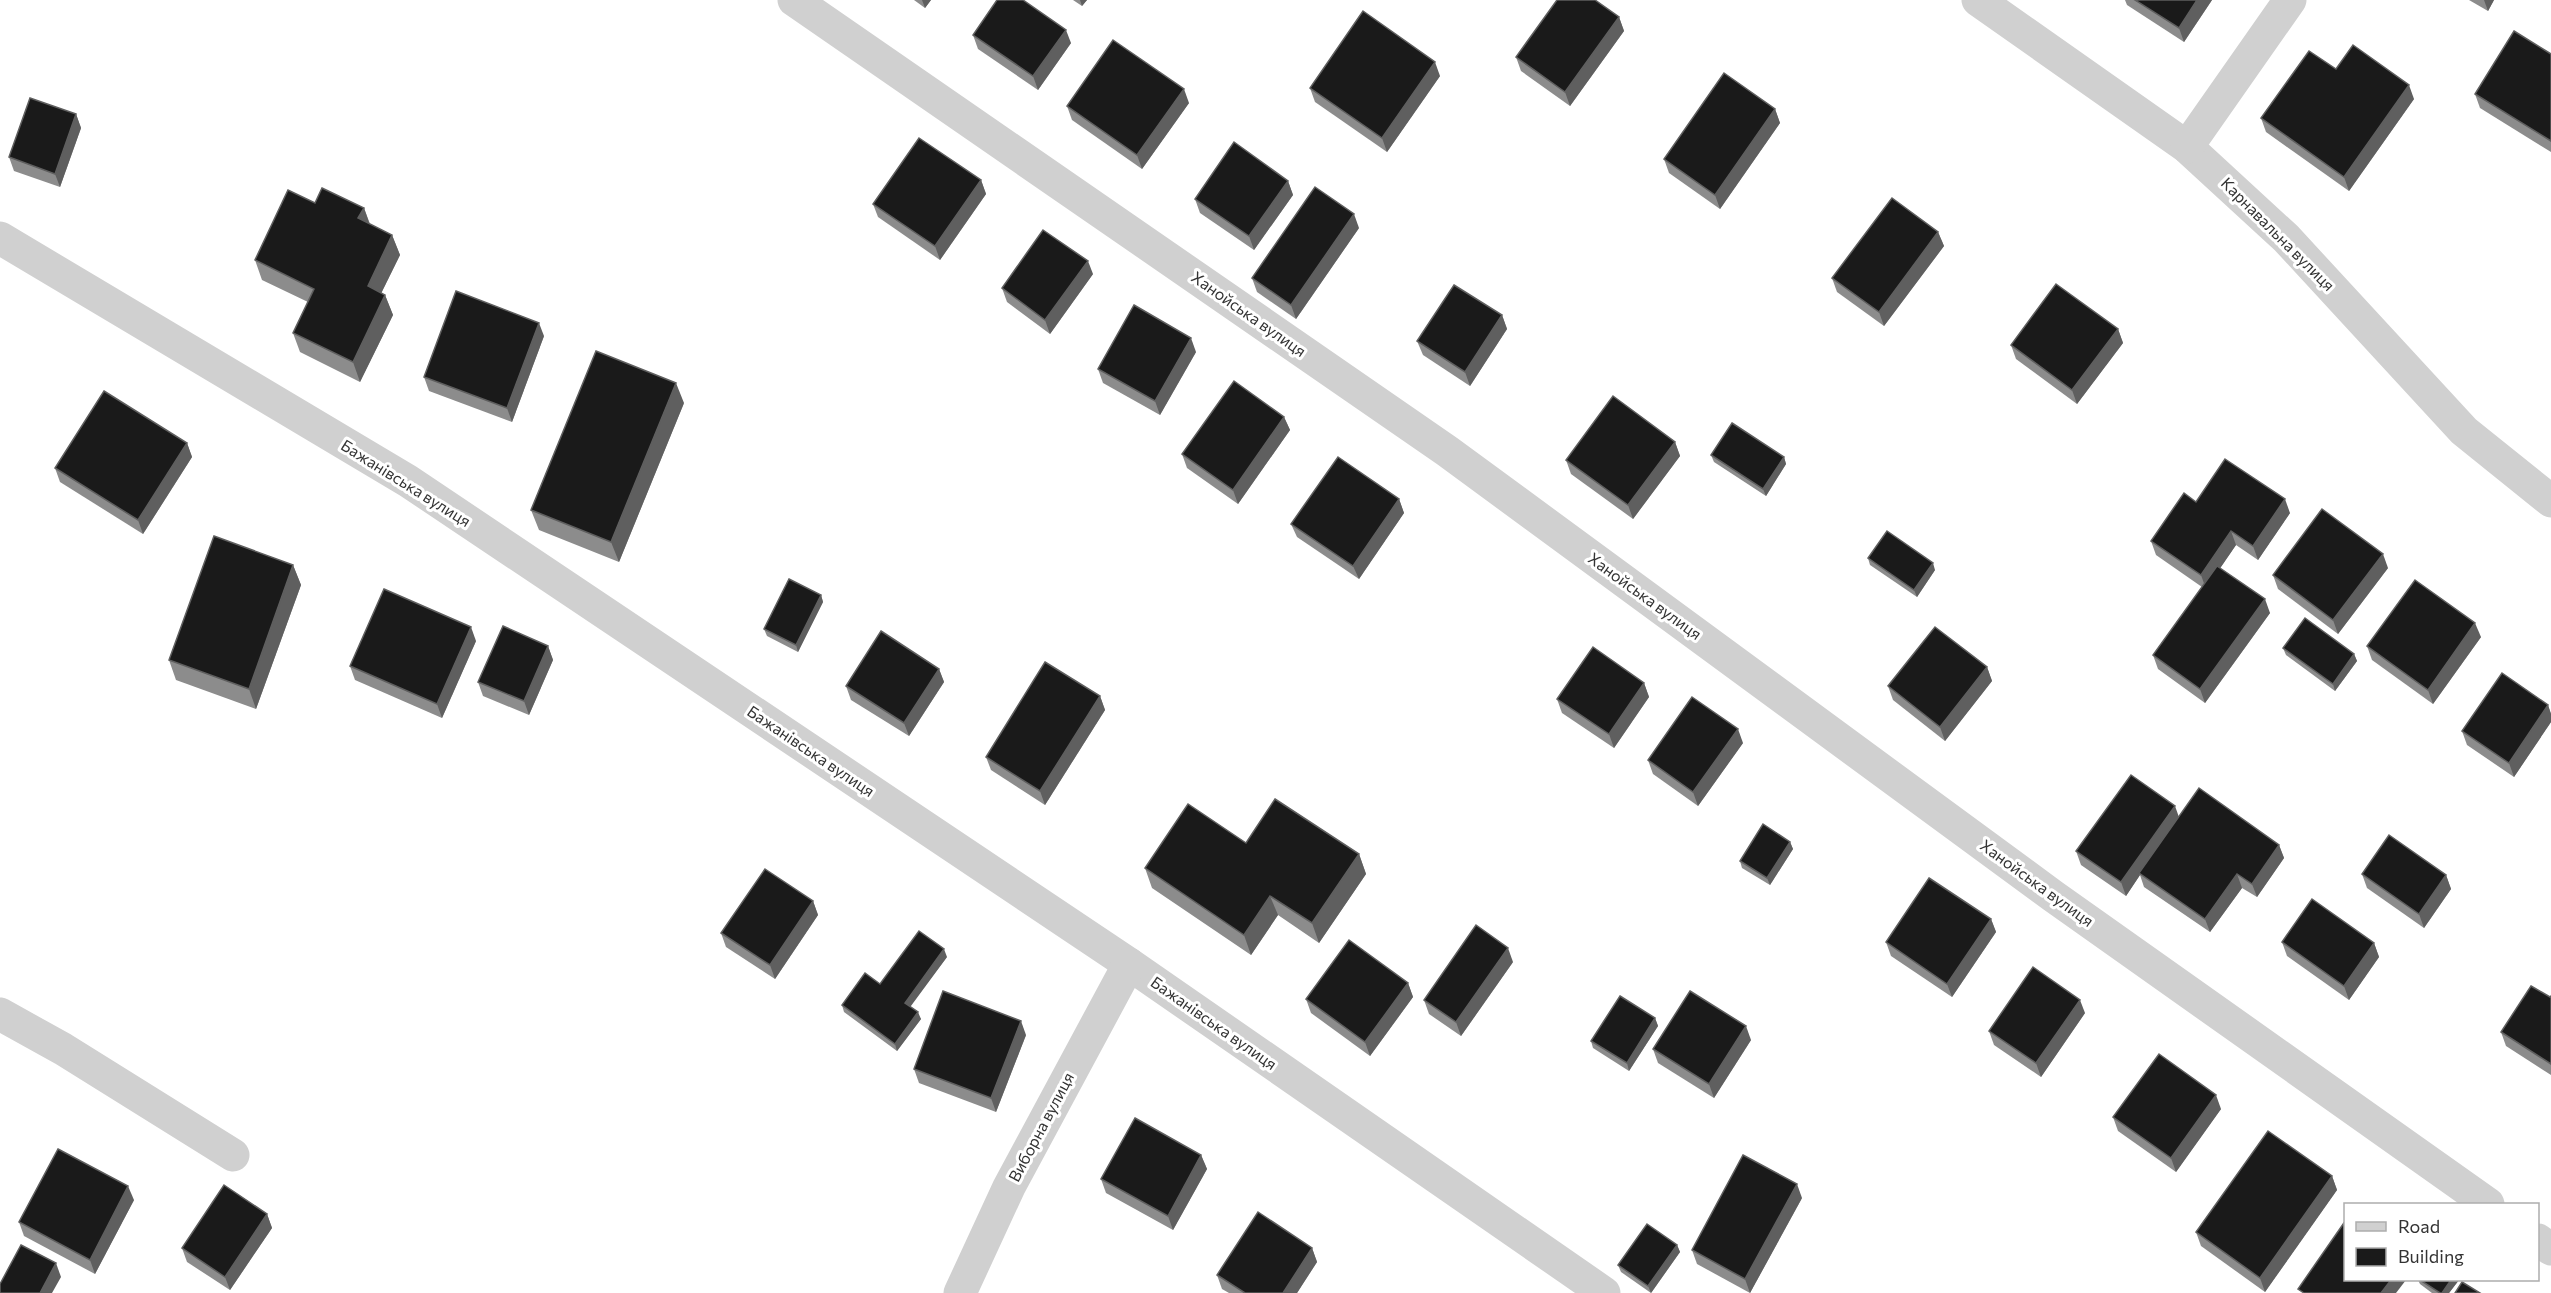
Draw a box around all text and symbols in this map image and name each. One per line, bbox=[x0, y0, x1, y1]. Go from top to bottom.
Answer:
street label: Карнавальна вулиця bbox=[2218, 173, 2339, 294]
street label: Ханойська вулиця bbox=[1188, 267, 1310, 360]
street label: Бажанівська вулиця bbox=[338, 435, 475, 530]
street label: Ханойська вулиця bbox=[1585, 548, 1706, 643]
street label: Бажанівська вулиця bbox=[744, 701, 879, 800]
street label: Ханойська вулиця bbox=[1977, 835, 2098, 930]
street label: Бажанівська вулиця bbox=[1148, 972, 1281, 1073]
street label: Виборна вулиця bbox=[1004, 1069, 1077, 1185]
legend bbox=[2344, 1203, 2539, 1281]
text: Road bbox=[2398, 1215, 2440, 1237]
text: Building bbox=[2398, 1245, 2464, 1267]

